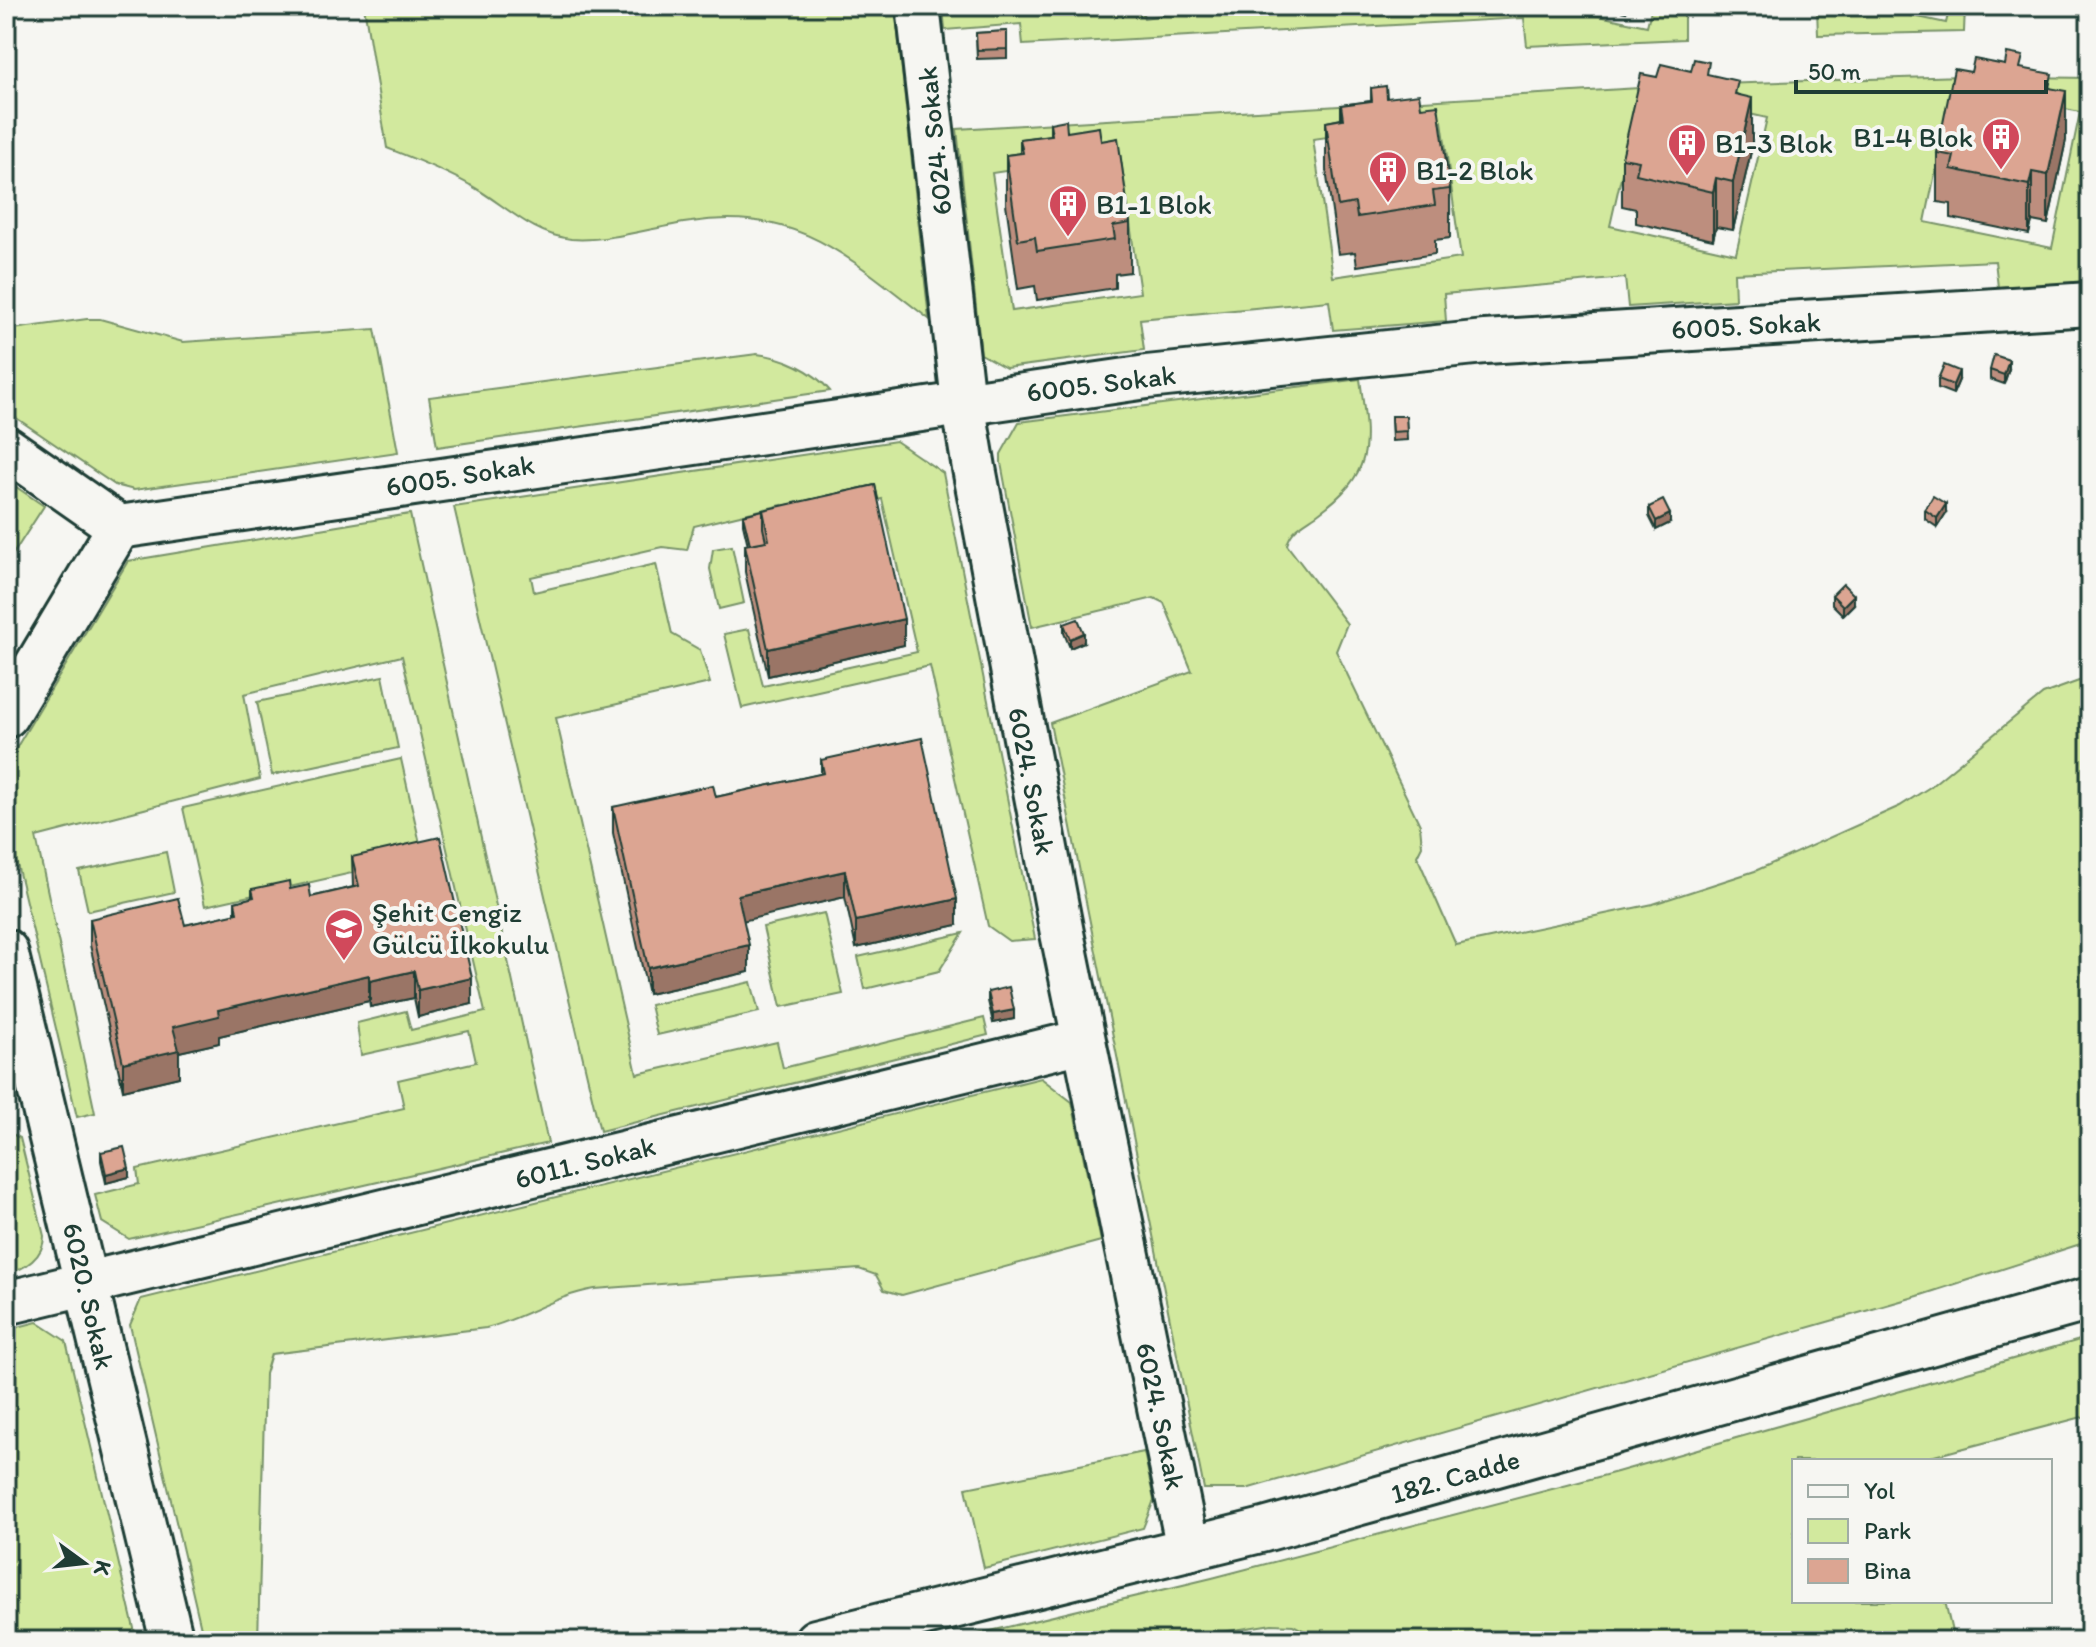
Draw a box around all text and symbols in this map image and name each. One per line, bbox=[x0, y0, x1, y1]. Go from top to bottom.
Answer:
scale bar bbox=[1796, 44, 2046, 94]
text: 50 m bbox=[1808, 57, 1861, 86]
street label: 6024. Sokak bbox=[909, 65, 959, 217]
building icon: B1-4 Blok bbox=[1980, 116, 2022, 171]
place label: B1-4 Blok bbox=[1853, 120, 1973, 154]
building icon: B1-3 Blok bbox=[1666, 122, 1708, 177]
place label: B1-3 Blok bbox=[1715, 126, 1833, 160]
building icon: B1-2 Blok bbox=[1367, 149, 1409, 204]
place label: B1-2 Blok bbox=[1416, 153, 1534, 187]
building icon: B1-1 Blok bbox=[1047, 183, 1089, 238]
place label: B1-1 Blok bbox=[1096, 187, 1212, 221]
street label: 6005. Sokak bbox=[1670, 304, 1822, 346]
street label: 6005. Sokak bbox=[1025, 357, 1177, 409]
street label: 6005. Sokak bbox=[383, 446, 537, 504]
street label: 6024. Sokak bbox=[1001, 704, 1063, 858]
place label: Şehit Cengiz Gülcü İlkokulu bbox=[372, 895, 550, 961]
school or university icon: Şehit Cengiz Gülcü İlkokulu bbox=[323, 907, 365, 962]
street label: 6011. Sokak bbox=[511, 1128, 659, 1196]
street label: 6020. Sokak bbox=[56, 1219, 122, 1373]
street label: 6024. Sokak bbox=[1129, 1339, 1193, 1493]
street label: 182. Cadde bbox=[1387, 1441, 1523, 1511]
legend bbox=[1792, 1459, 2052, 1603]
text: Yol bbox=[1864, 1476, 1895, 1505]
text: Park bbox=[1864, 1516, 1911, 1545]
north arrow bbox=[44, 1523, 124, 1603]
text: Bina bbox=[1864, 1556, 1911, 1585]
text: K bbox=[88, 1558, 118, 1579]

